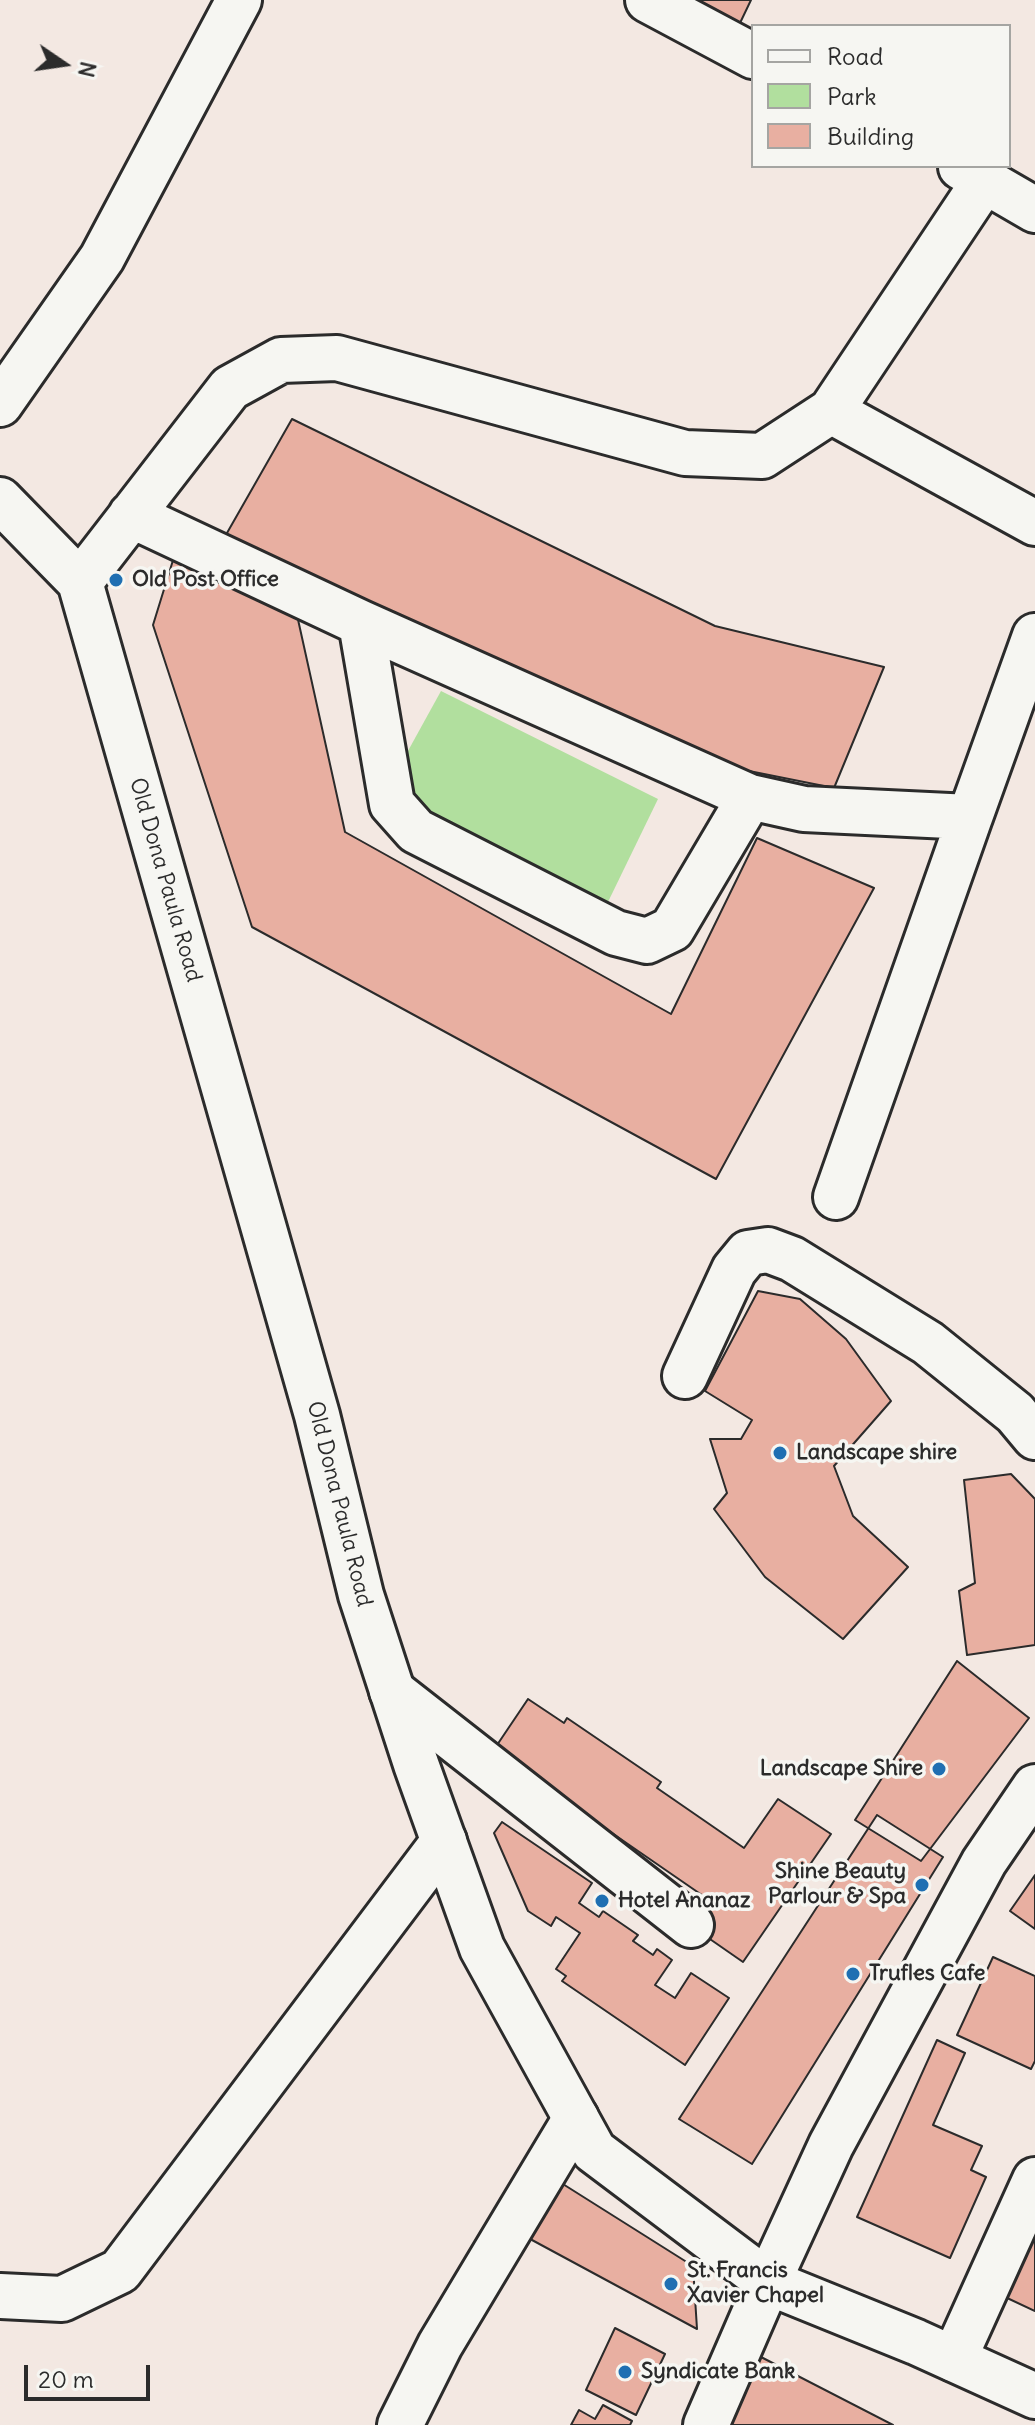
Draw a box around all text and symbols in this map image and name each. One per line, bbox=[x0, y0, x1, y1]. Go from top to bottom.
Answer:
north arrow bbox=[24, 24, 104, 104]
legend bbox=[751, 24, 1011, 168]
text: Road bbox=[827, 41, 883, 71]
text: N bbox=[72, 59, 103, 80]
text: Park bbox=[827, 81, 877, 111]
text: Building bbox=[827, 121, 914, 151]
place label: Old Post Office bbox=[132, 567, 279, 593]
marker: Old Post Office bbox=[107, 571, 125, 589]
street label: Old Dona Paula Road bbox=[123, 775, 207, 985]
street label: Old Dona Paula Road bbox=[301, 1398, 377, 1610]
place label: Landscape shire bbox=[796, 1440, 957, 1466]
marker: Landscape shire bbox=[771, 1444, 789, 1462]
place label: Landscape Shire bbox=[760, 1756, 923, 1782]
marker: Landscape Shire bbox=[930, 1760, 948, 1778]
place label: Shine Beauty Parlour & Spa bbox=[768, 1859, 906, 1910]
marker: Shine Beauty Parlour & Spa bbox=[913, 1876, 931, 1894]
place label: Hotel Ananaz bbox=[618, 1888, 750, 1914]
marker: Hotel Ananaz bbox=[593, 1892, 611, 1910]
place label: Trufles Cafe bbox=[869, 1961, 985, 1987]
marker: Trufles Cafe bbox=[844, 1965, 862, 1983]
place label: St. Francis Xavier Chapel bbox=[687, 2258, 824, 2310]
marker: St. Francis Xavier Chapel bbox=[662, 2275, 680, 2293]
scale bar bbox=[28, 2349, 154, 2399]
place label: Syndicate Bank bbox=[641, 2359, 795, 2385]
marker: Syndicate Bank bbox=[616, 2363, 634, 2381]
text: 20 m bbox=[38, 2364, 94, 2394]

